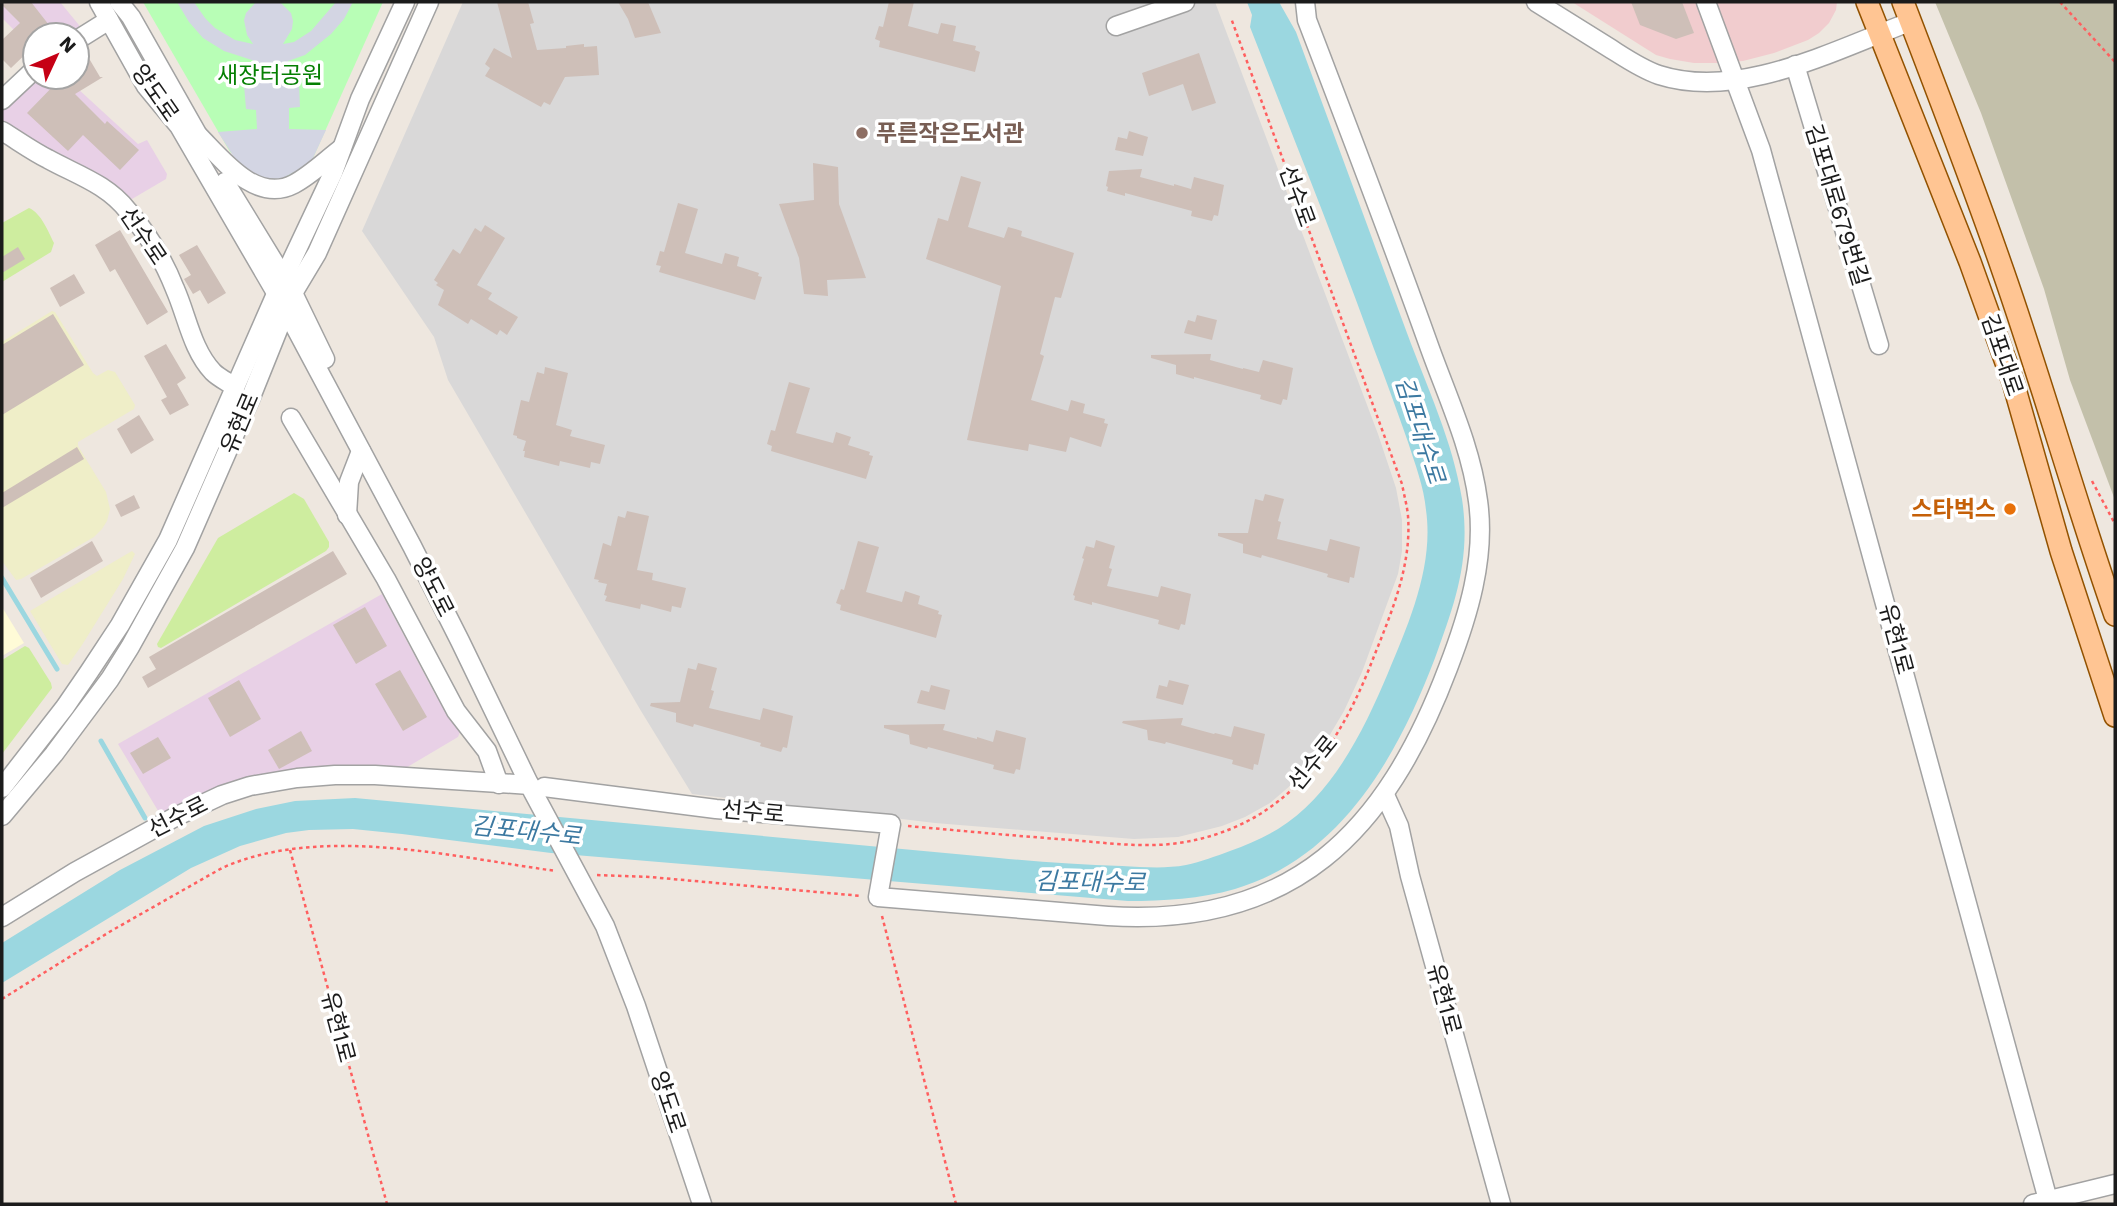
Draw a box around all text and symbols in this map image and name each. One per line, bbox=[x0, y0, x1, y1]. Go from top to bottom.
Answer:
north arrow bbox=[21, 21, 91, 91]
text: N bbox=[55, 31, 81, 58]
street label: 양도로 bbox=[126, 59, 184, 127]
park label: 새장터공원 bbox=[217, 62, 323, 89]
place label: 푸른작은도서관 bbox=[876, 120, 1024, 147]
street label: 김포대로679번길 bbox=[1800, 121, 1874, 289]
marker: 푸른작은도서관 bbox=[854, 125, 870, 141]
street label: 선수로 bbox=[1273, 162, 1321, 230]
street label: 선수로 bbox=[114, 202, 172, 270]
street label: 김포대로 bbox=[1975, 311, 2029, 399]
water label: 김포대수로 bbox=[1390, 373, 1451, 488]
street label: 유현로 bbox=[215, 389, 265, 457]
place label: 스타벅스 bbox=[1911, 496, 1996, 523]
marker: 스타벅스 bbox=[2002, 501, 2018, 517]
street label: 양도로 bbox=[407, 553, 459, 621]
street label: 유현1로 bbox=[1874, 601, 1918, 677]
street label: 선수로 bbox=[1283, 730, 1343, 796]
street label: 선수로 bbox=[144, 791, 212, 843]
street label: 선수로 bbox=[720, 796, 786, 828]
water label: 김포대수로 bbox=[470, 811, 583, 851]
water label: 김포대수로 bbox=[1035, 867, 1146, 897]
street label: 유현1로 bbox=[1422, 961, 1466, 1037]
street label: 유현1로 bbox=[316, 989, 360, 1065]
street label: 양도로 bbox=[645, 1068, 691, 1136]

